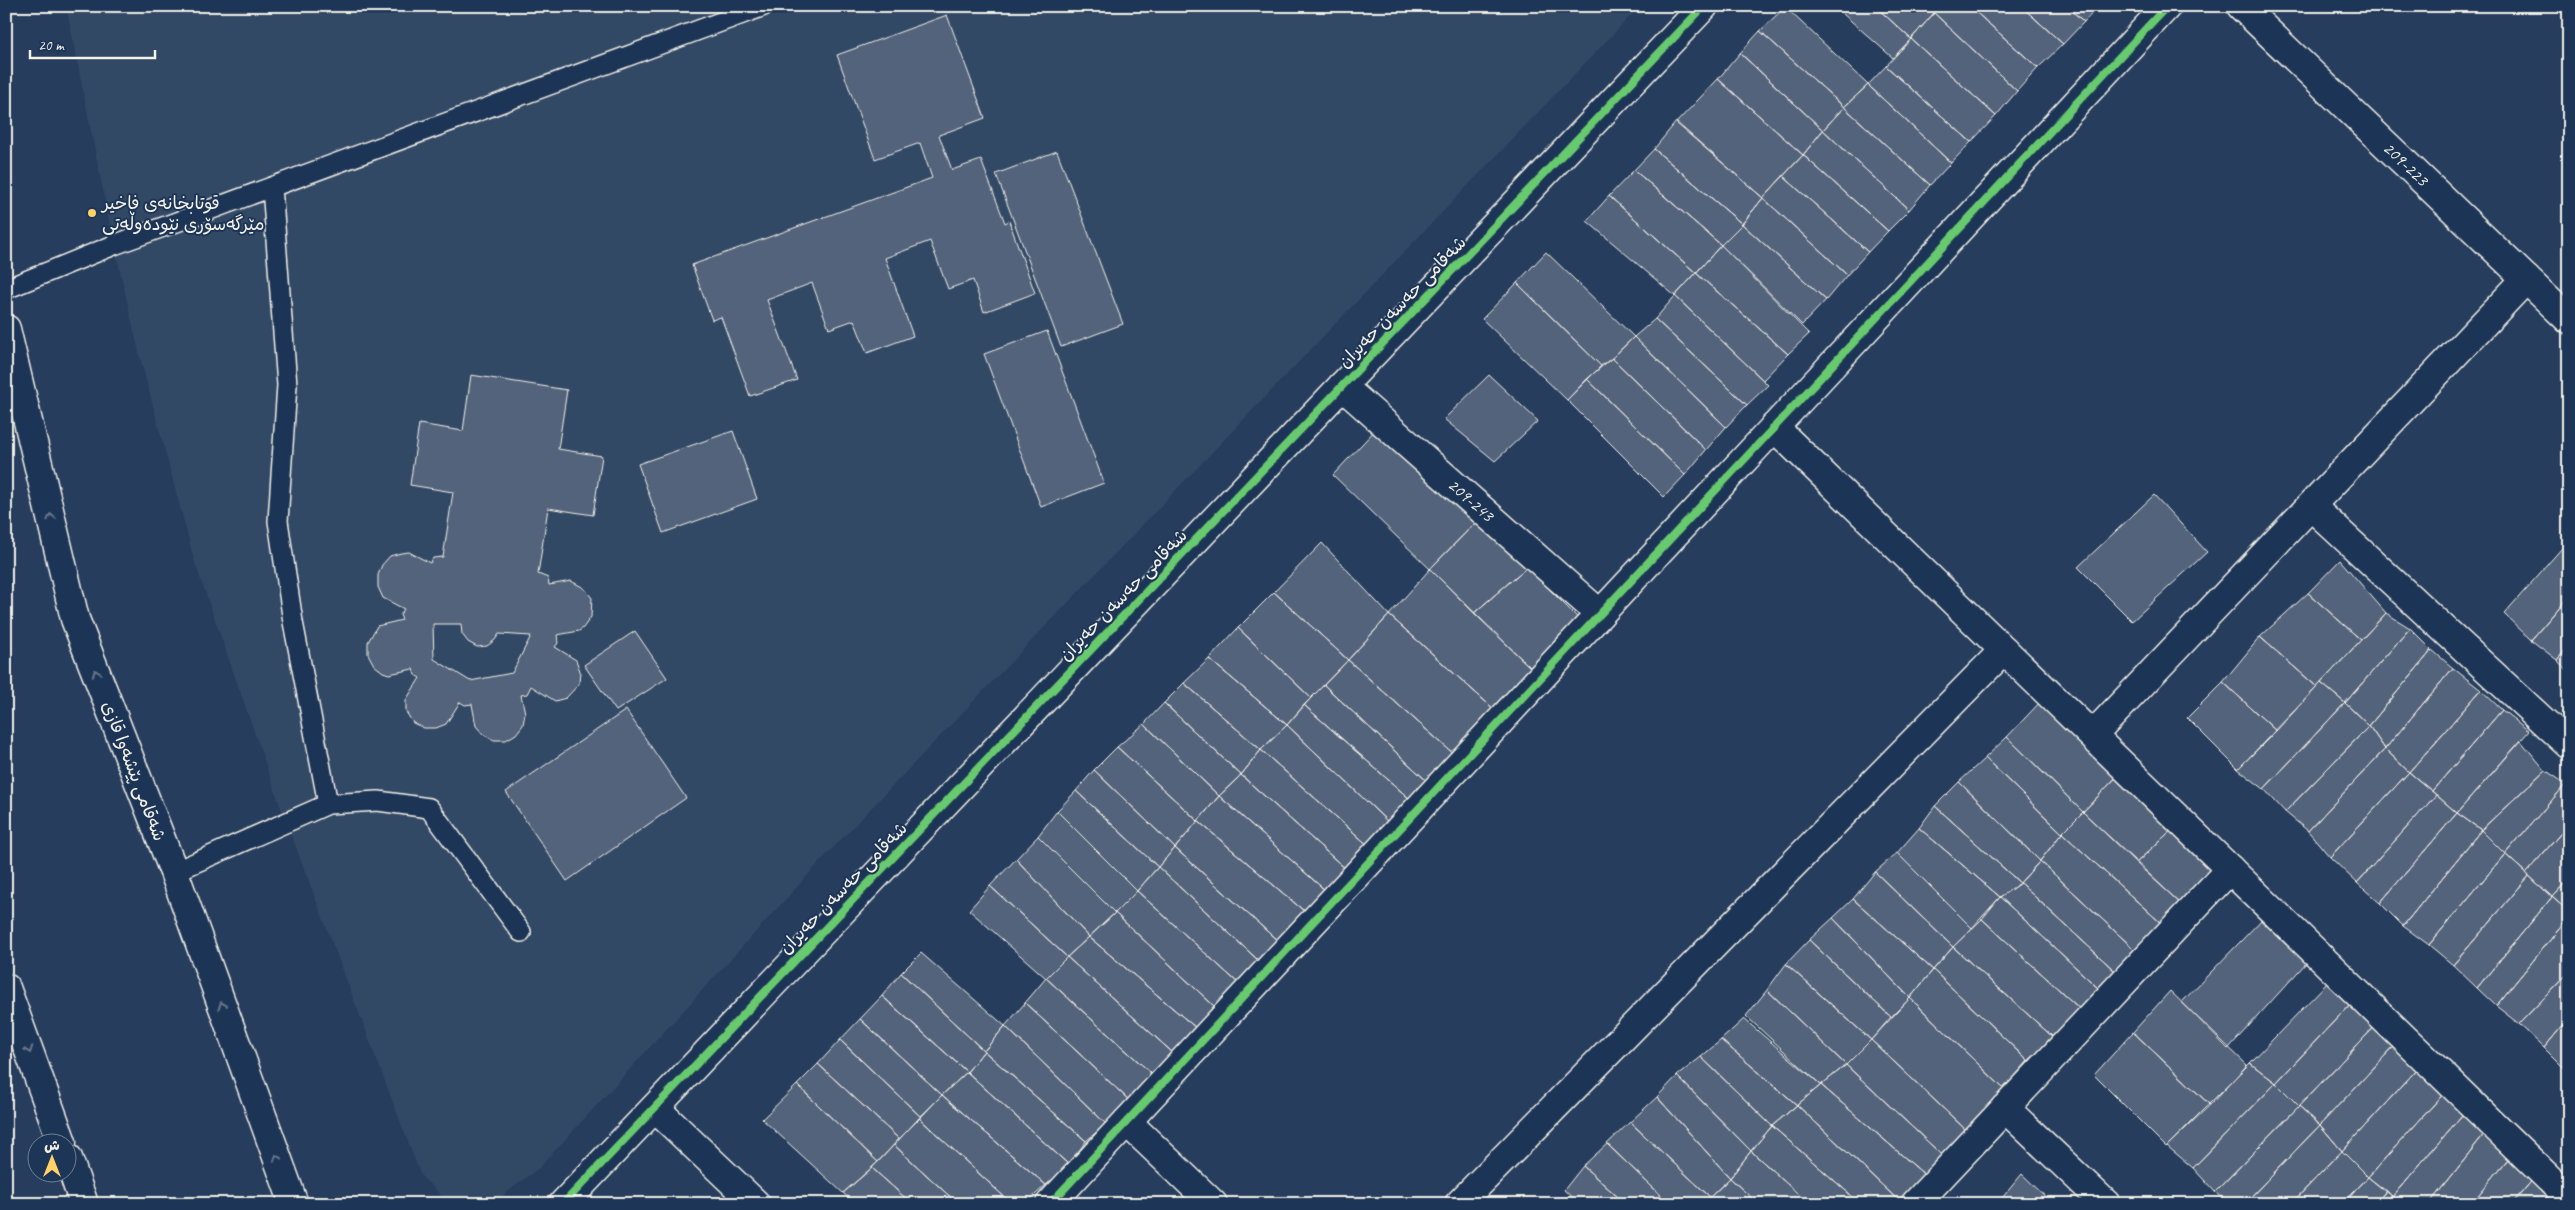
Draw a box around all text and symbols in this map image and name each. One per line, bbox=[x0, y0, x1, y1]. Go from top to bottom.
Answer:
scale bar bbox=[30, 28, 155, 60]
text: 20 m bbox=[38, 36, 65, 55]
street label: 209-223 bbox=[2378, 137, 2434, 192]
place label: قوتابخانەی فاخیر مێرگەسۆری نێودەوڵەتی bbox=[100, 192, 265, 235]
marker: قوتابخانەی فاخیر مێرگەسۆری نێودەوڵەتی bbox=[86, 207, 98, 219]
street label: شەقامی حەسەن حەیران bbox=[1333, 231, 1471, 373]
street label: 209-243 bbox=[1443, 474, 1500, 527]
one-way arrow bbox=[46, 513, 57, 522]
street label: شەقامی حەسەن حەیران bbox=[1054, 524, 1192, 666]
one-way arrow bbox=[92, 669, 102, 678]
street label: شەقامی پێشەوا قازی bbox=[96, 698, 171, 844]
street label: شەقامی حەسەن حەیران bbox=[774, 817, 912, 959]
one-way arrow bbox=[218, 1001, 228, 1010]
one-way arrow bbox=[23, 1046, 33, 1054]
north arrow bbox=[28, 1132, 78, 1182]
text: ش bbox=[44, 1137, 60, 1154]
one-way arrow bbox=[273, 1154, 283, 1163]

